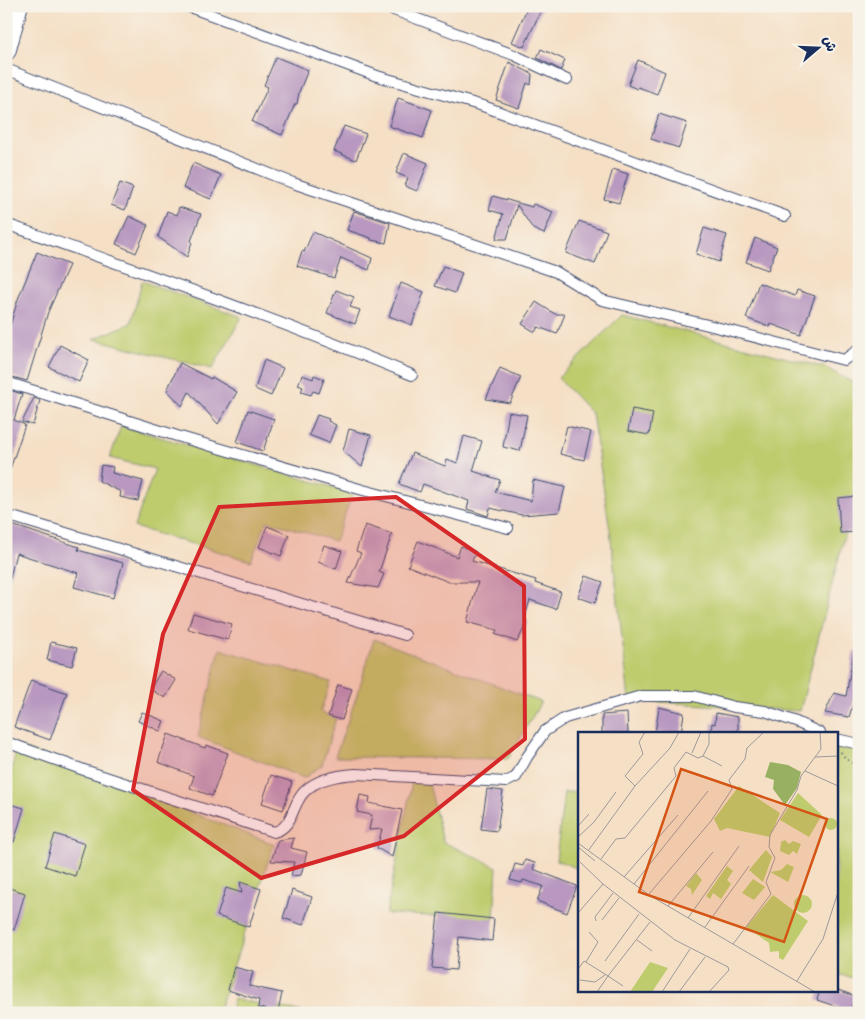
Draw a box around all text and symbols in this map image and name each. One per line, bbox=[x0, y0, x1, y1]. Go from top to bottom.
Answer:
north arrow bbox=[792, 22, 842, 72]
text: ش bbox=[819, 34, 841, 54]
inset map bbox=[578, 732, 838, 992]

